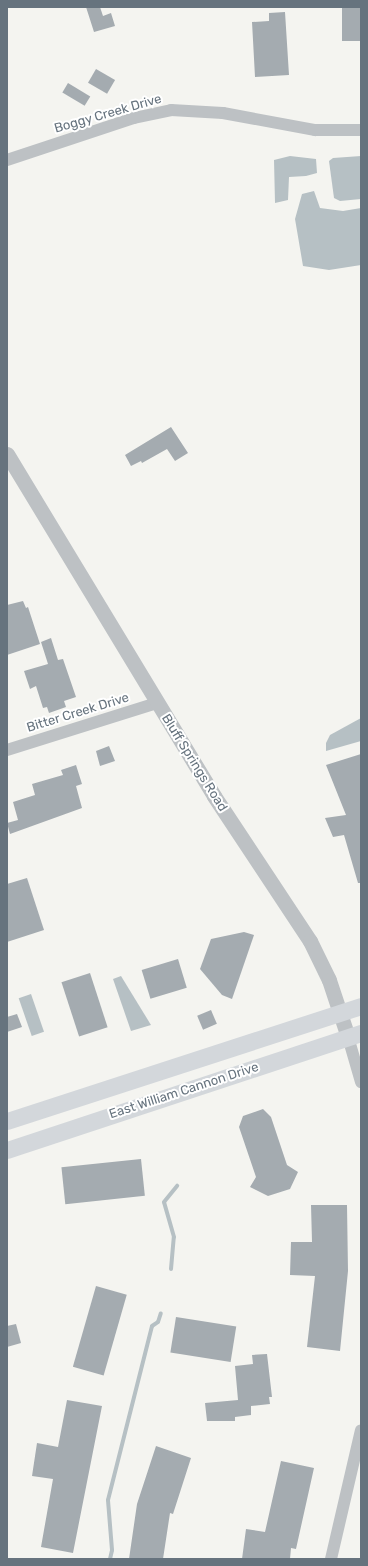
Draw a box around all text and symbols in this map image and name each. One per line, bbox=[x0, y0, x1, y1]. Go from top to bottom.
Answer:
street label: Boggy Creek Drive bbox=[52, 91, 164, 137]
street label: Bitter Creek Drive bbox=[25, 690, 131, 736]
street label: Bluff Springs Road bbox=[158, 711, 230, 815]
street label: East William Cannon Drive bbox=[107, 1059, 261, 1123]

